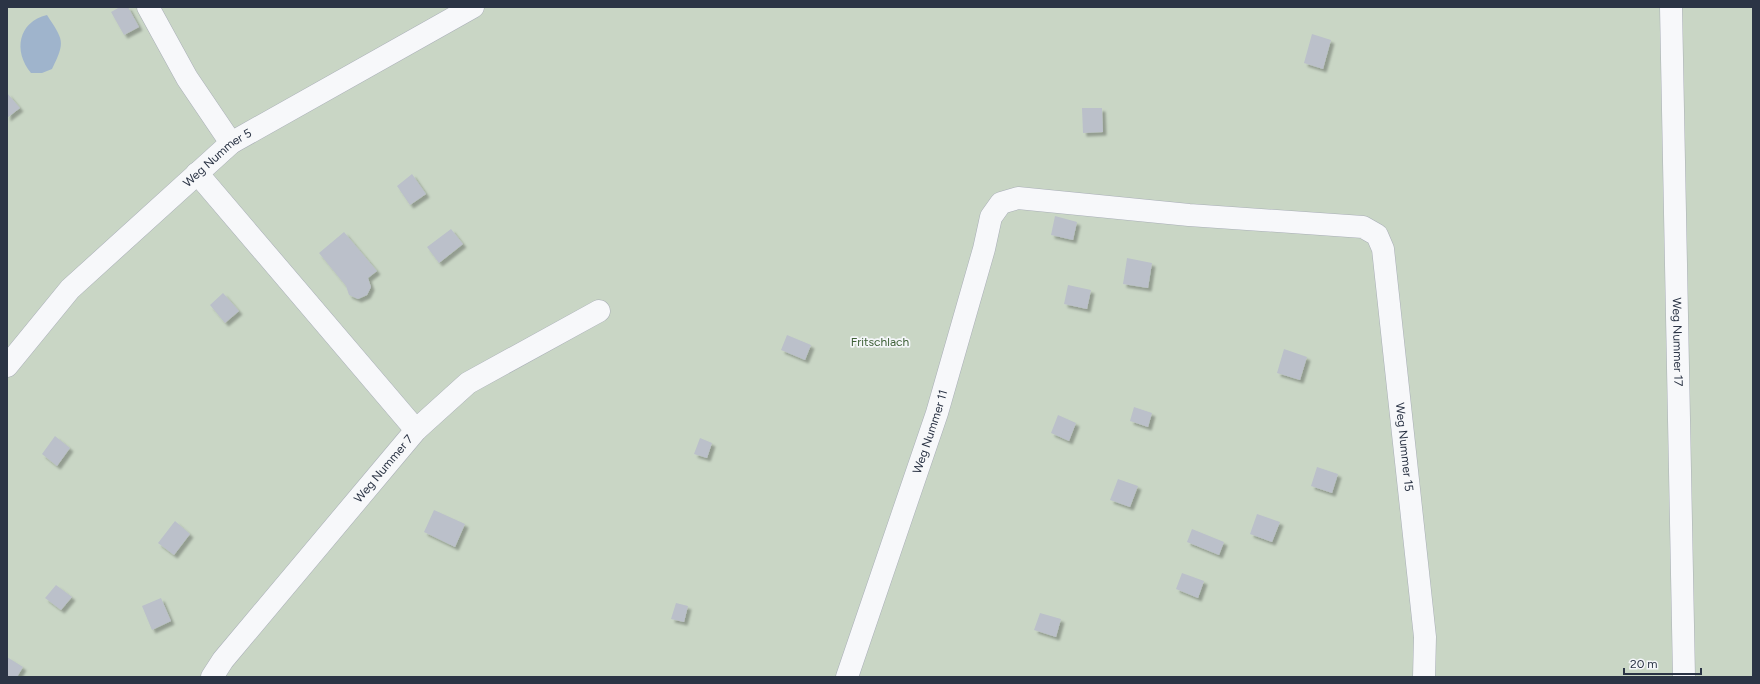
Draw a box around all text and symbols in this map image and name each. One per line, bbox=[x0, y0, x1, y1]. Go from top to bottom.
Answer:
street label: Weg Nummer 5 bbox=[180, 126, 254, 190]
street label: Weg Nummer 17 bbox=[1670, 297, 1685, 387]
park label: Fritschlach bbox=[851, 335, 910, 349]
street label: Weg Nummer 11 bbox=[910, 388, 950, 476]
street label: Weg Nummer 15 bbox=[1393, 402, 1416, 492]
street label: Weg Nummer 7 bbox=[351, 432, 416, 505]
scale bar bbox=[1624, 650, 1701, 676]
text: 20 m bbox=[1630, 657, 1658, 671]

